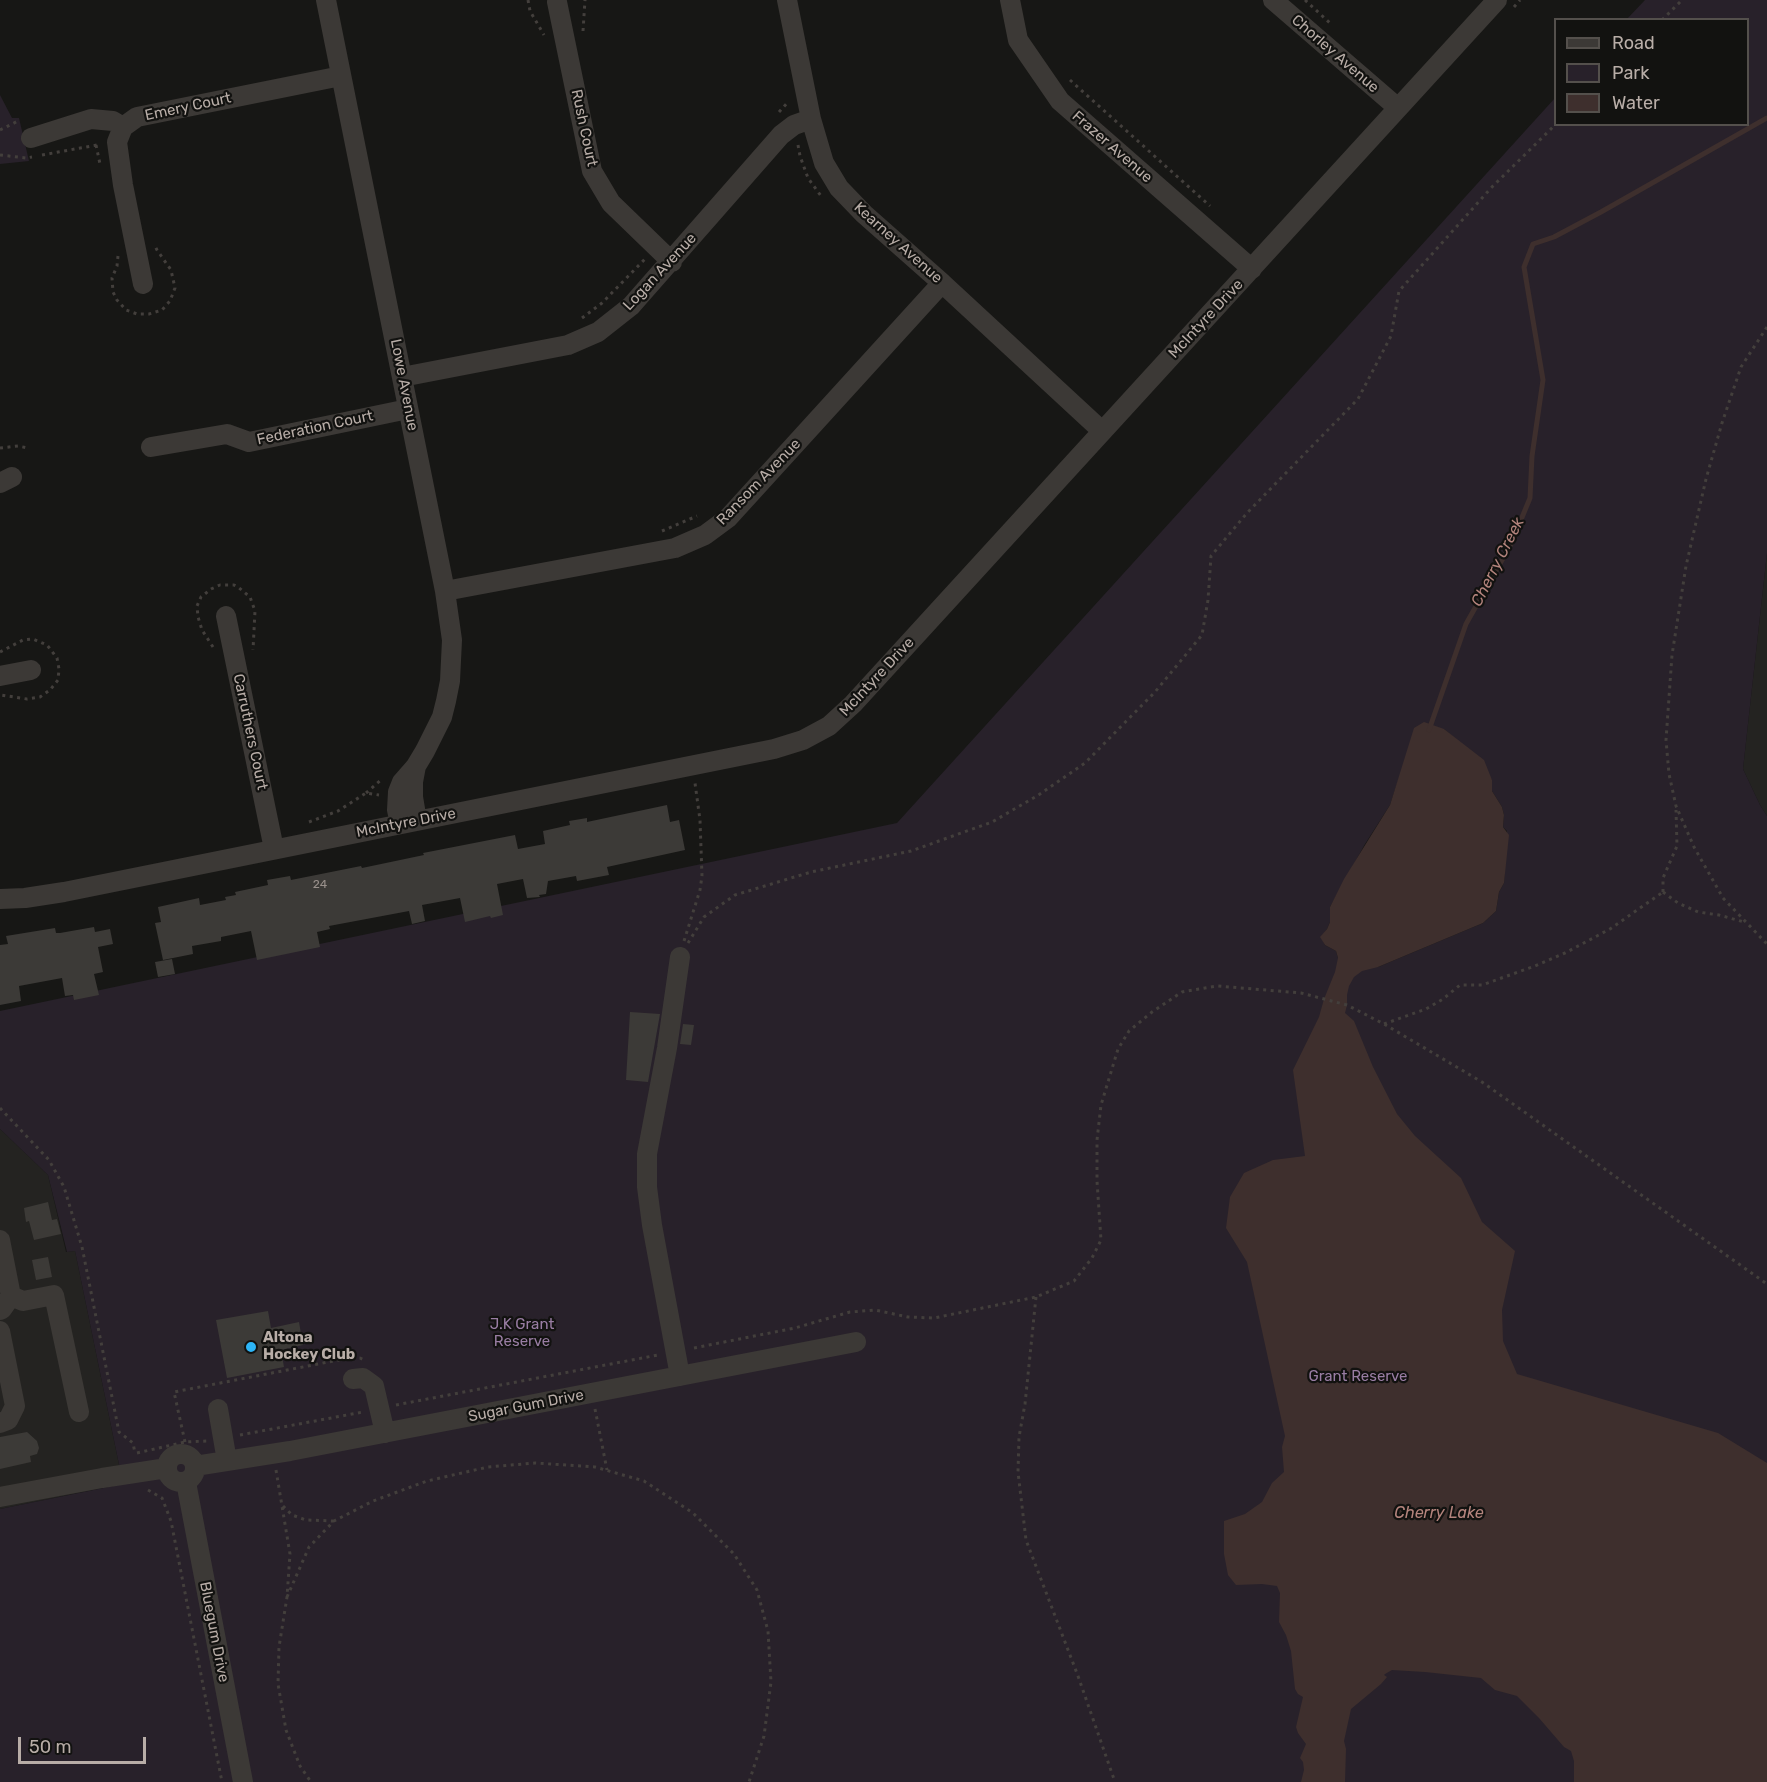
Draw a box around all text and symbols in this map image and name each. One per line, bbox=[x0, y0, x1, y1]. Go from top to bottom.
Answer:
street label: Chorley Avenue bbox=[1288, 11, 1382, 97]
legend bbox=[1554, 18, 1749, 126]
text: Road bbox=[1612, 32, 1655, 54]
text: Park bbox=[1612, 62, 1649, 84]
street label: Rush Court bbox=[567, 88, 601, 168]
street label: Emery Court bbox=[143, 89, 233, 125]
text: Water bbox=[1612, 92, 1660, 114]
street label: Frazer Avenue bbox=[1068, 107, 1156, 187]
street label: Kearney Avenue bbox=[850, 199, 946, 287]
street label: Logan Avenue bbox=[620, 230, 700, 314]
street label: McIntyre Drive bbox=[1165, 276, 1247, 362]
street label: Lowe Avenue bbox=[386, 338, 422, 432]
street label: Federation Court bbox=[255, 407, 375, 449]
street label: Ransom Avenue bbox=[713, 435, 805, 529]
water label: Cherry Creek bbox=[1467, 514, 1529, 610]
street label: McIntyre Drive bbox=[836, 634, 918, 720]
street label: Carruthers Court bbox=[229, 672, 271, 792]
street label: McIntyre Drive bbox=[355, 805, 457, 841]
house number: 24 bbox=[313, 878, 327, 892]
park label: J.K Grant Reserve bbox=[490, 1316, 554, 1351]
place label: Altona Hockey Club bbox=[263, 1329, 355, 1364]
marker: Altona Hockey Club bbox=[244, 1340, 258, 1354]
park label: Grant Reserve bbox=[1309, 1368, 1407, 1386]
street label: Sugar Gum Drive bbox=[467, 1386, 585, 1426]
water label: Cherry Lake bbox=[1394, 1503, 1484, 1523]
street label: Bluegum Drive bbox=[195, 1580, 233, 1684]
scale bar bbox=[21, 1725, 148, 1763]
text: 50 m bbox=[29, 1736, 72, 1758]

